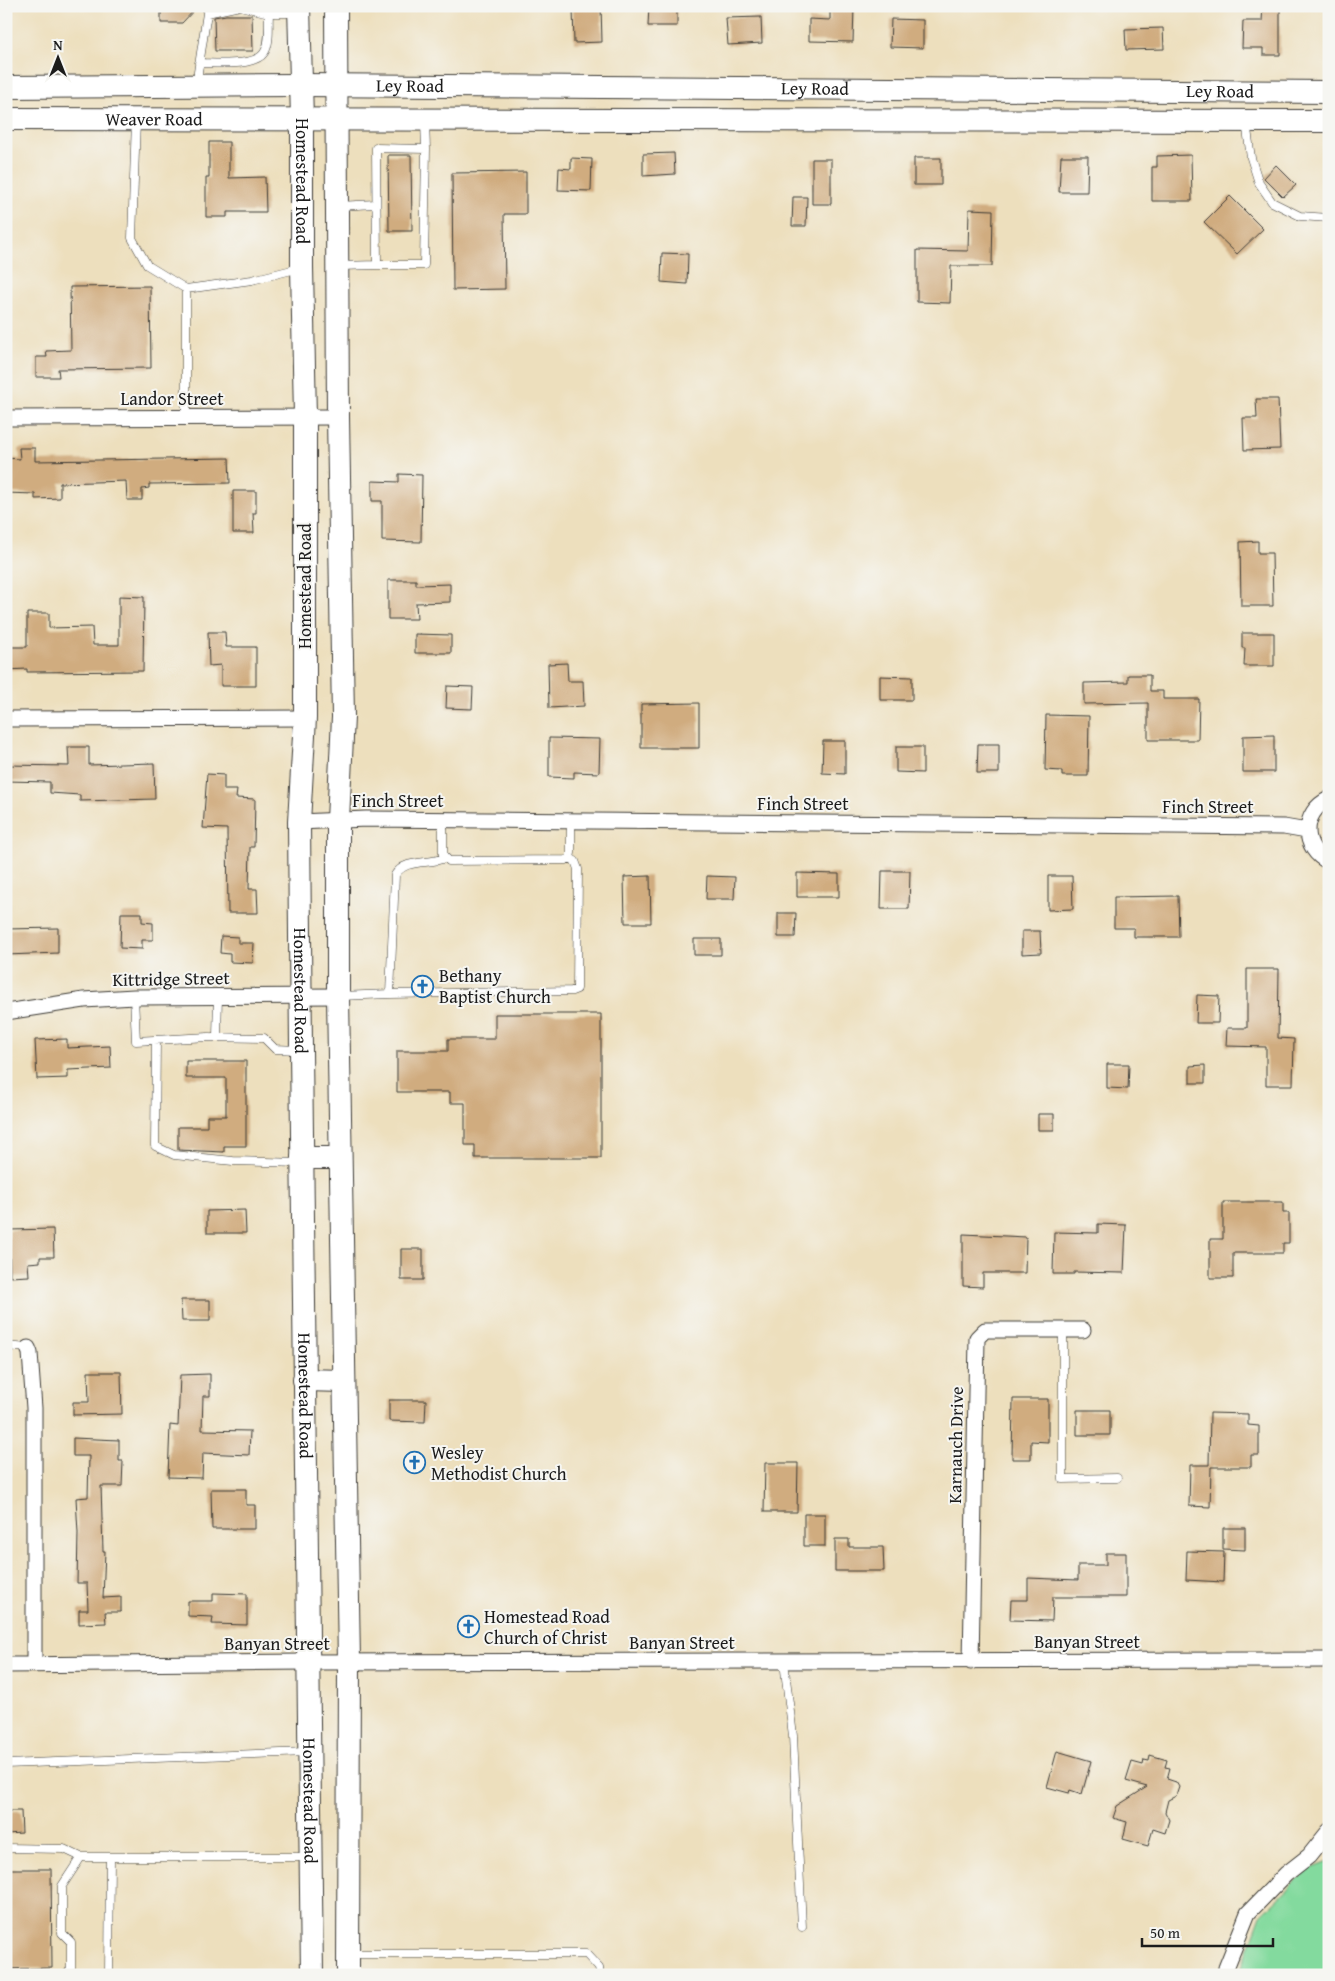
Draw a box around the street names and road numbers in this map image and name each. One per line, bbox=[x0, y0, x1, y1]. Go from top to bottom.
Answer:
street label: Ley Road bbox=[376, 72, 444, 99]
street label: Ley Road bbox=[781, 74, 849, 102]
street label: Ley Road bbox=[1186, 77, 1254, 104]
street label: Weaver Road bbox=[105, 105, 203, 132]
street label: Homestead Road bbox=[289, 118, 316, 244]
street label: Landor Street bbox=[120, 385, 224, 412]
street label: Homestead Road bbox=[291, 523, 318, 649]
street label: Finch Street bbox=[352, 787, 444, 814]
street label: Finch Street bbox=[757, 790, 849, 817]
street label: Finch Street bbox=[1162, 793, 1254, 820]
street label: Homestead Road bbox=[287, 928, 315, 1054]
street label: Kittridge Street bbox=[112, 964, 231, 993]
street label: Homestead Road bbox=[291, 1333, 320, 1459]
street label: Karnauch Drive bbox=[941, 1386, 970, 1504]
street label: Banyan Street bbox=[1034, 1628, 1140, 1655]
street label: Banyan Street bbox=[629, 1629, 735, 1656]
street label: Banyan Street bbox=[224, 1630, 330, 1657]
street label: Homestead Road bbox=[296, 1738, 325, 1864]

